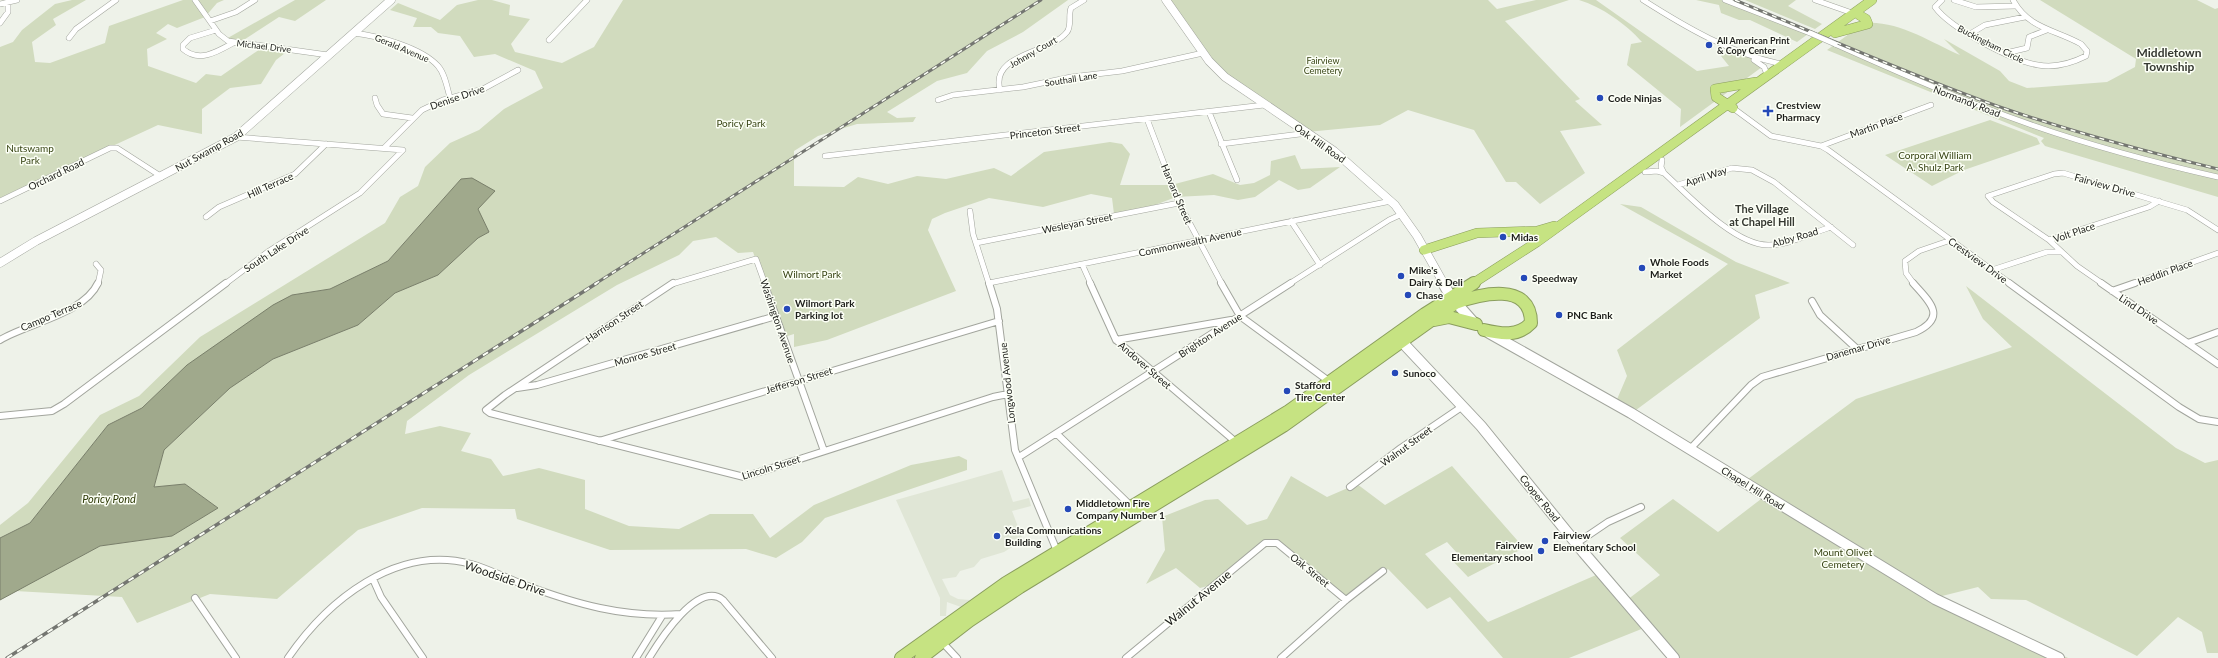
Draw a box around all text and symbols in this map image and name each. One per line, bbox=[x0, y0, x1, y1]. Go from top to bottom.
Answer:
street label: Buckingham Circle bbox=[1956, 23, 2026, 66]
street label: Gerald Avenue bbox=[373, 32, 431, 64]
street label: Johnny Court bbox=[1007, 34, 1059, 70]
place label: All American Print & Copy Center bbox=[1716, 35, 1790, 56]
street label: Michael Drive bbox=[236, 37, 292, 55]
marker: All American Print & Copy Center bbox=[1704, 40, 1714, 50]
district label: Middletown Township bbox=[2137, 45, 2202, 74]
park label: Fairview Cemetery bbox=[1304, 55, 1343, 76]
street label: Southall Lane bbox=[1044, 69, 1098, 89]
street label: Denise Drive bbox=[428, 82, 486, 112]
street label: Normandy Road bbox=[1932, 83, 2002, 119]
place label: Code Ninjas bbox=[1608, 92, 1662, 104]
marker: Code Ninjas bbox=[1595, 93, 1605, 103]
place label: Crestview Pharmacy bbox=[1776, 99, 1821, 123]
marker: Crestview Pharmacy bbox=[1763, 106, 1773, 116]
street label: Martin Place bbox=[1848, 110, 1904, 140]
park label: Poricy Park bbox=[716, 117, 767, 129]
street label: Princeton Street bbox=[1009, 121, 1081, 141]
street label: Oak Hill Road bbox=[1292, 121, 1348, 165]
street label: Nut Swamp Road bbox=[173, 126, 245, 174]
park label: Nutswamp Park bbox=[6, 142, 54, 166]
park label: Corporal William A. Shulz Park bbox=[1898, 149, 1972, 173]
street label: Orchard Road bbox=[26, 155, 86, 193]
street label: Harvard Street bbox=[1159, 162, 1195, 226]
street label: April Way bbox=[1684, 163, 1729, 188]
street label: Hill Terrace bbox=[245, 170, 295, 200]
street label: Fairview Drive bbox=[2073, 171, 2137, 199]
district label: The Village at Chapel Hill bbox=[1729, 202, 1795, 228]
street label: Wesleyan Street bbox=[1041, 210, 1114, 236]
street label: Volt Place bbox=[2051, 219, 2097, 245]
street label: South Lake Drive bbox=[241, 224, 311, 274]
street label: Commonwealth Avenue bbox=[1137, 225, 1243, 259]
street label: Abby Road bbox=[1771, 225, 1819, 249]
place label: Midas bbox=[1511, 231, 1539, 243]
marker: Midas bbox=[1498, 232, 1508, 242]
street label: Crestview Drive bbox=[1946, 235, 2010, 285]
place label: Whole Foods Market bbox=[1650, 256, 1709, 280]
street label: Heddin Place bbox=[2136, 256, 2194, 288]
marker: Whole Foods Market bbox=[1637, 263, 1647, 273]
place label: Mike's Dairy & Deli bbox=[1409, 264, 1463, 288]
park label: Wilmort Park bbox=[783, 268, 842, 280]
marker: Mike's Dairy & Deli bbox=[1396, 271, 1406, 281]
place label: Speedway bbox=[1532, 272, 1578, 284]
marker: Speedway bbox=[1519, 273, 1529, 283]
street label: Washington Avenue bbox=[758, 277, 798, 365]
place label: Chase bbox=[1416, 289, 1444, 301]
marker: Chase bbox=[1403, 290, 1413, 300]
street label: Lind Drive bbox=[2117, 291, 2161, 327]
street label: Campo Terrace bbox=[19, 297, 83, 333]
street label: Harrison Street bbox=[583, 297, 645, 345]
place label: Wilmort Park Parking lot bbox=[795, 297, 855, 321]
marker: Wilmort Park Parking lot bbox=[782, 304, 792, 314]
place label: PNC Bank bbox=[1567, 309, 1613, 321]
street label: Brighton Avenue bbox=[1176, 310, 1244, 360]
marker: PNC Bank bbox=[1554, 310, 1564, 320]
street label: Danemar Drive bbox=[1824, 333, 1892, 363]
street label: Monroe Street bbox=[613, 339, 678, 369]
street label: Andover Street bbox=[1116, 339, 1174, 391]
street label: Longwood Avenue bbox=[997, 342, 1017, 424]
street label: Jefferson Street bbox=[764, 364, 834, 396]
place label: Sunoco bbox=[1403, 367, 1436, 379]
marker: Sunoco bbox=[1390, 368, 1400, 378]
place label: Stafford Tire Center bbox=[1295, 379, 1345, 403]
marker: Stafford Tire Center bbox=[1282, 386, 1292, 396]
street label: Walnut Street bbox=[1378, 423, 1434, 469]
street label: Lincoln Street bbox=[740, 452, 802, 482]
street label: Chapel Hill Road bbox=[1719, 464, 1787, 512]
street label: Cooper Road bbox=[1517, 472, 1563, 524]
water label: Poricy Pond bbox=[82, 492, 136, 505]
place label: Middletown Fire Company Number 1 bbox=[1076, 497, 1165, 521]
marker: Middletown Fire Company Number 1 bbox=[1063, 504, 1073, 514]
place label: Xela Communications Building bbox=[1005, 524, 1102, 548]
place label: Fairview Elementary School bbox=[1553, 529, 1636, 553]
marker: Xela Communications Building bbox=[992, 531, 1002, 541]
marker: Fairview Elementary School bbox=[1540, 536, 1550, 546]
place label: Fairview Elementary school bbox=[1451, 539, 1533, 563]
marker: Fairview Elementary school bbox=[1536, 546, 1546, 556]
park label: Mount Olivet Cemetery bbox=[1814, 546, 1873, 570]
street label: Oak Street bbox=[1288, 551, 1332, 590]
street label: Woodside Drive bbox=[462, 557, 548, 599]
street label: Walnut Avenue bbox=[1162, 567, 1234, 629]

